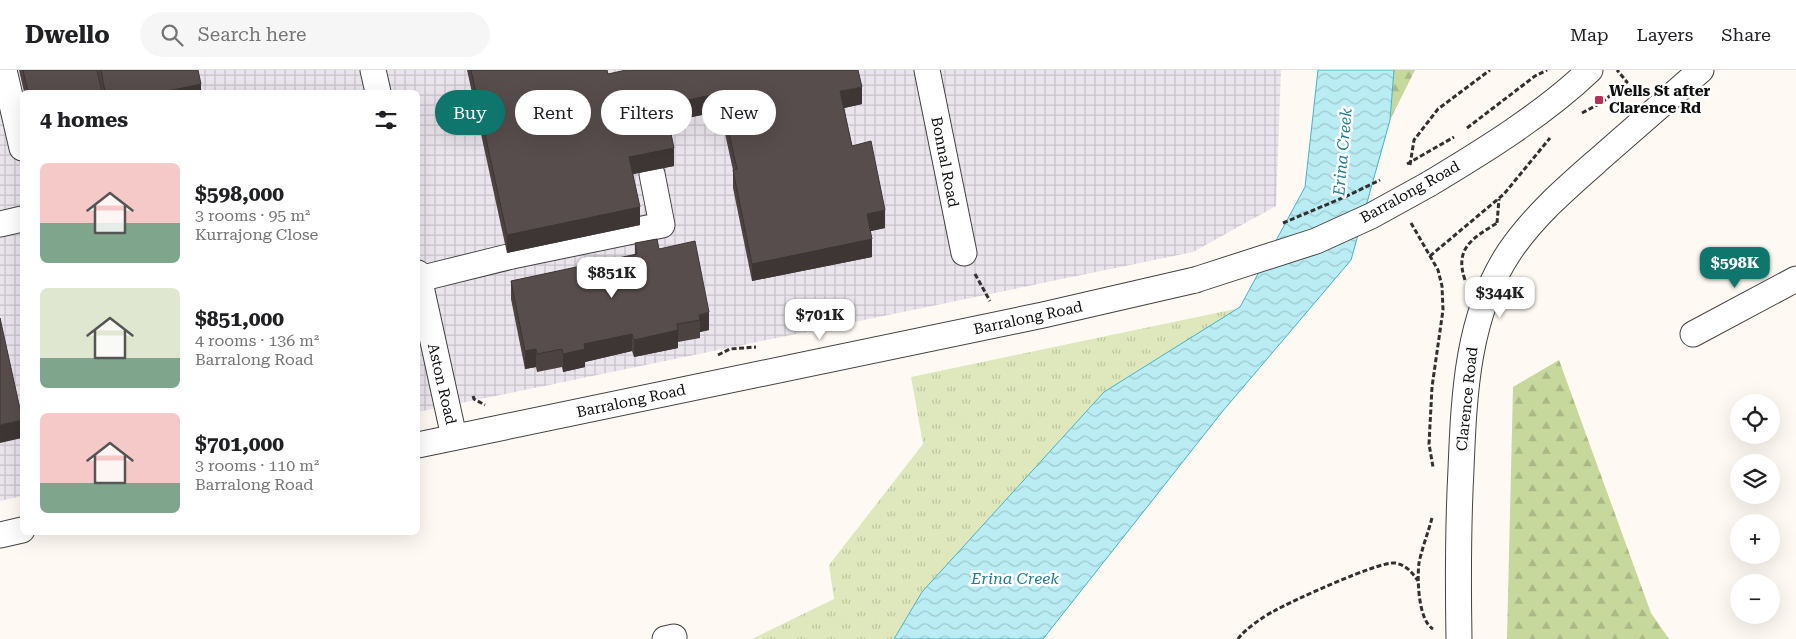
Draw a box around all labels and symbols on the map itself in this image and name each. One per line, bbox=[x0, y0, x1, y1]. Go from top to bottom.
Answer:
place label: Wells St after Clarence Rd bbox=[1609, 82, 1711, 117]
marker: Wells St after Clarence Rd bbox=[1593, 94, 1605, 106]
water label: Erina Creek bbox=[1329, 107, 1356, 198]
street label: Bonnal Road bbox=[927, 115, 963, 209]
street label: Barralong Road bbox=[1357, 157, 1463, 227]
pin: $598K bbox=[1700, 246, 1770, 289]
pin: $851K bbox=[577, 256, 647, 299]
pin: $344K bbox=[1465, 276, 1535, 319]
pin: $701K bbox=[785, 298, 855, 341]
street label: Barralong Road bbox=[972, 298, 1085, 338]
street label: Aston Road bbox=[424, 342, 460, 427]
street label: Clarence Road bbox=[1453, 346, 1481, 452]
street label: Barralong Road bbox=[575, 381, 688, 421]
water label: Erina Creek bbox=[970, 569, 1059, 588]

